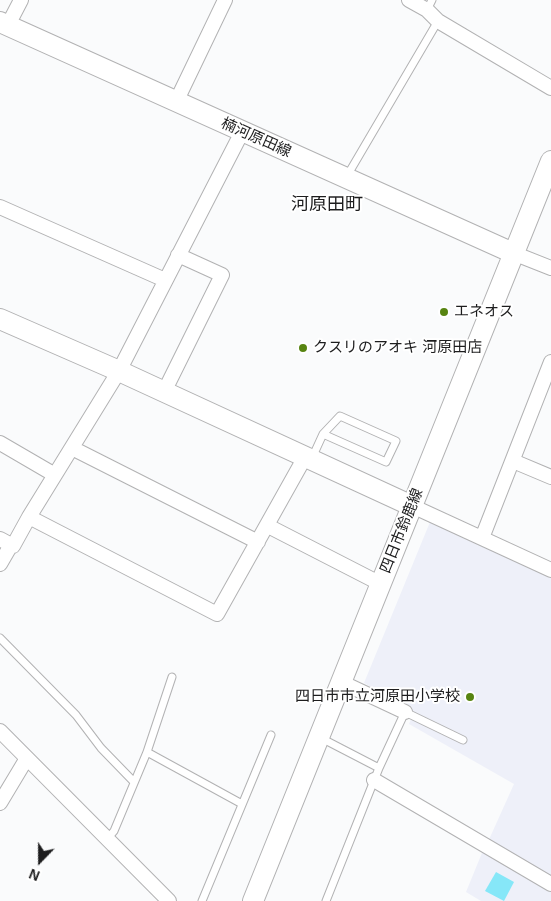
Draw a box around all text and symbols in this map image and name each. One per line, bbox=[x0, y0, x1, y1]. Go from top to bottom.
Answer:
street label: 楠河原田線 bbox=[218, 115, 294, 161]
district label: 河原田町 bbox=[291, 194, 363, 216]
place label: エネオス bbox=[454, 303, 514, 321]
marker: エネオス bbox=[438, 306, 450, 318]
place label: クスリのアオキ 河原田店 bbox=[313, 339, 482, 357]
marker: クスリのアオキ 河原田店 bbox=[297, 342, 309, 354]
street label: 四日市鈴鹿線 bbox=[377, 486, 427, 576]
place label: 四日市市立河原田小学校 bbox=[295, 688, 460, 706]
marker: 四日市市立河原田小学校 bbox=[464, 691, 476, 703]
north arrow bbox=[15, 836, 65, 886]
text: N bbox=[27, 866, 42, 884]

